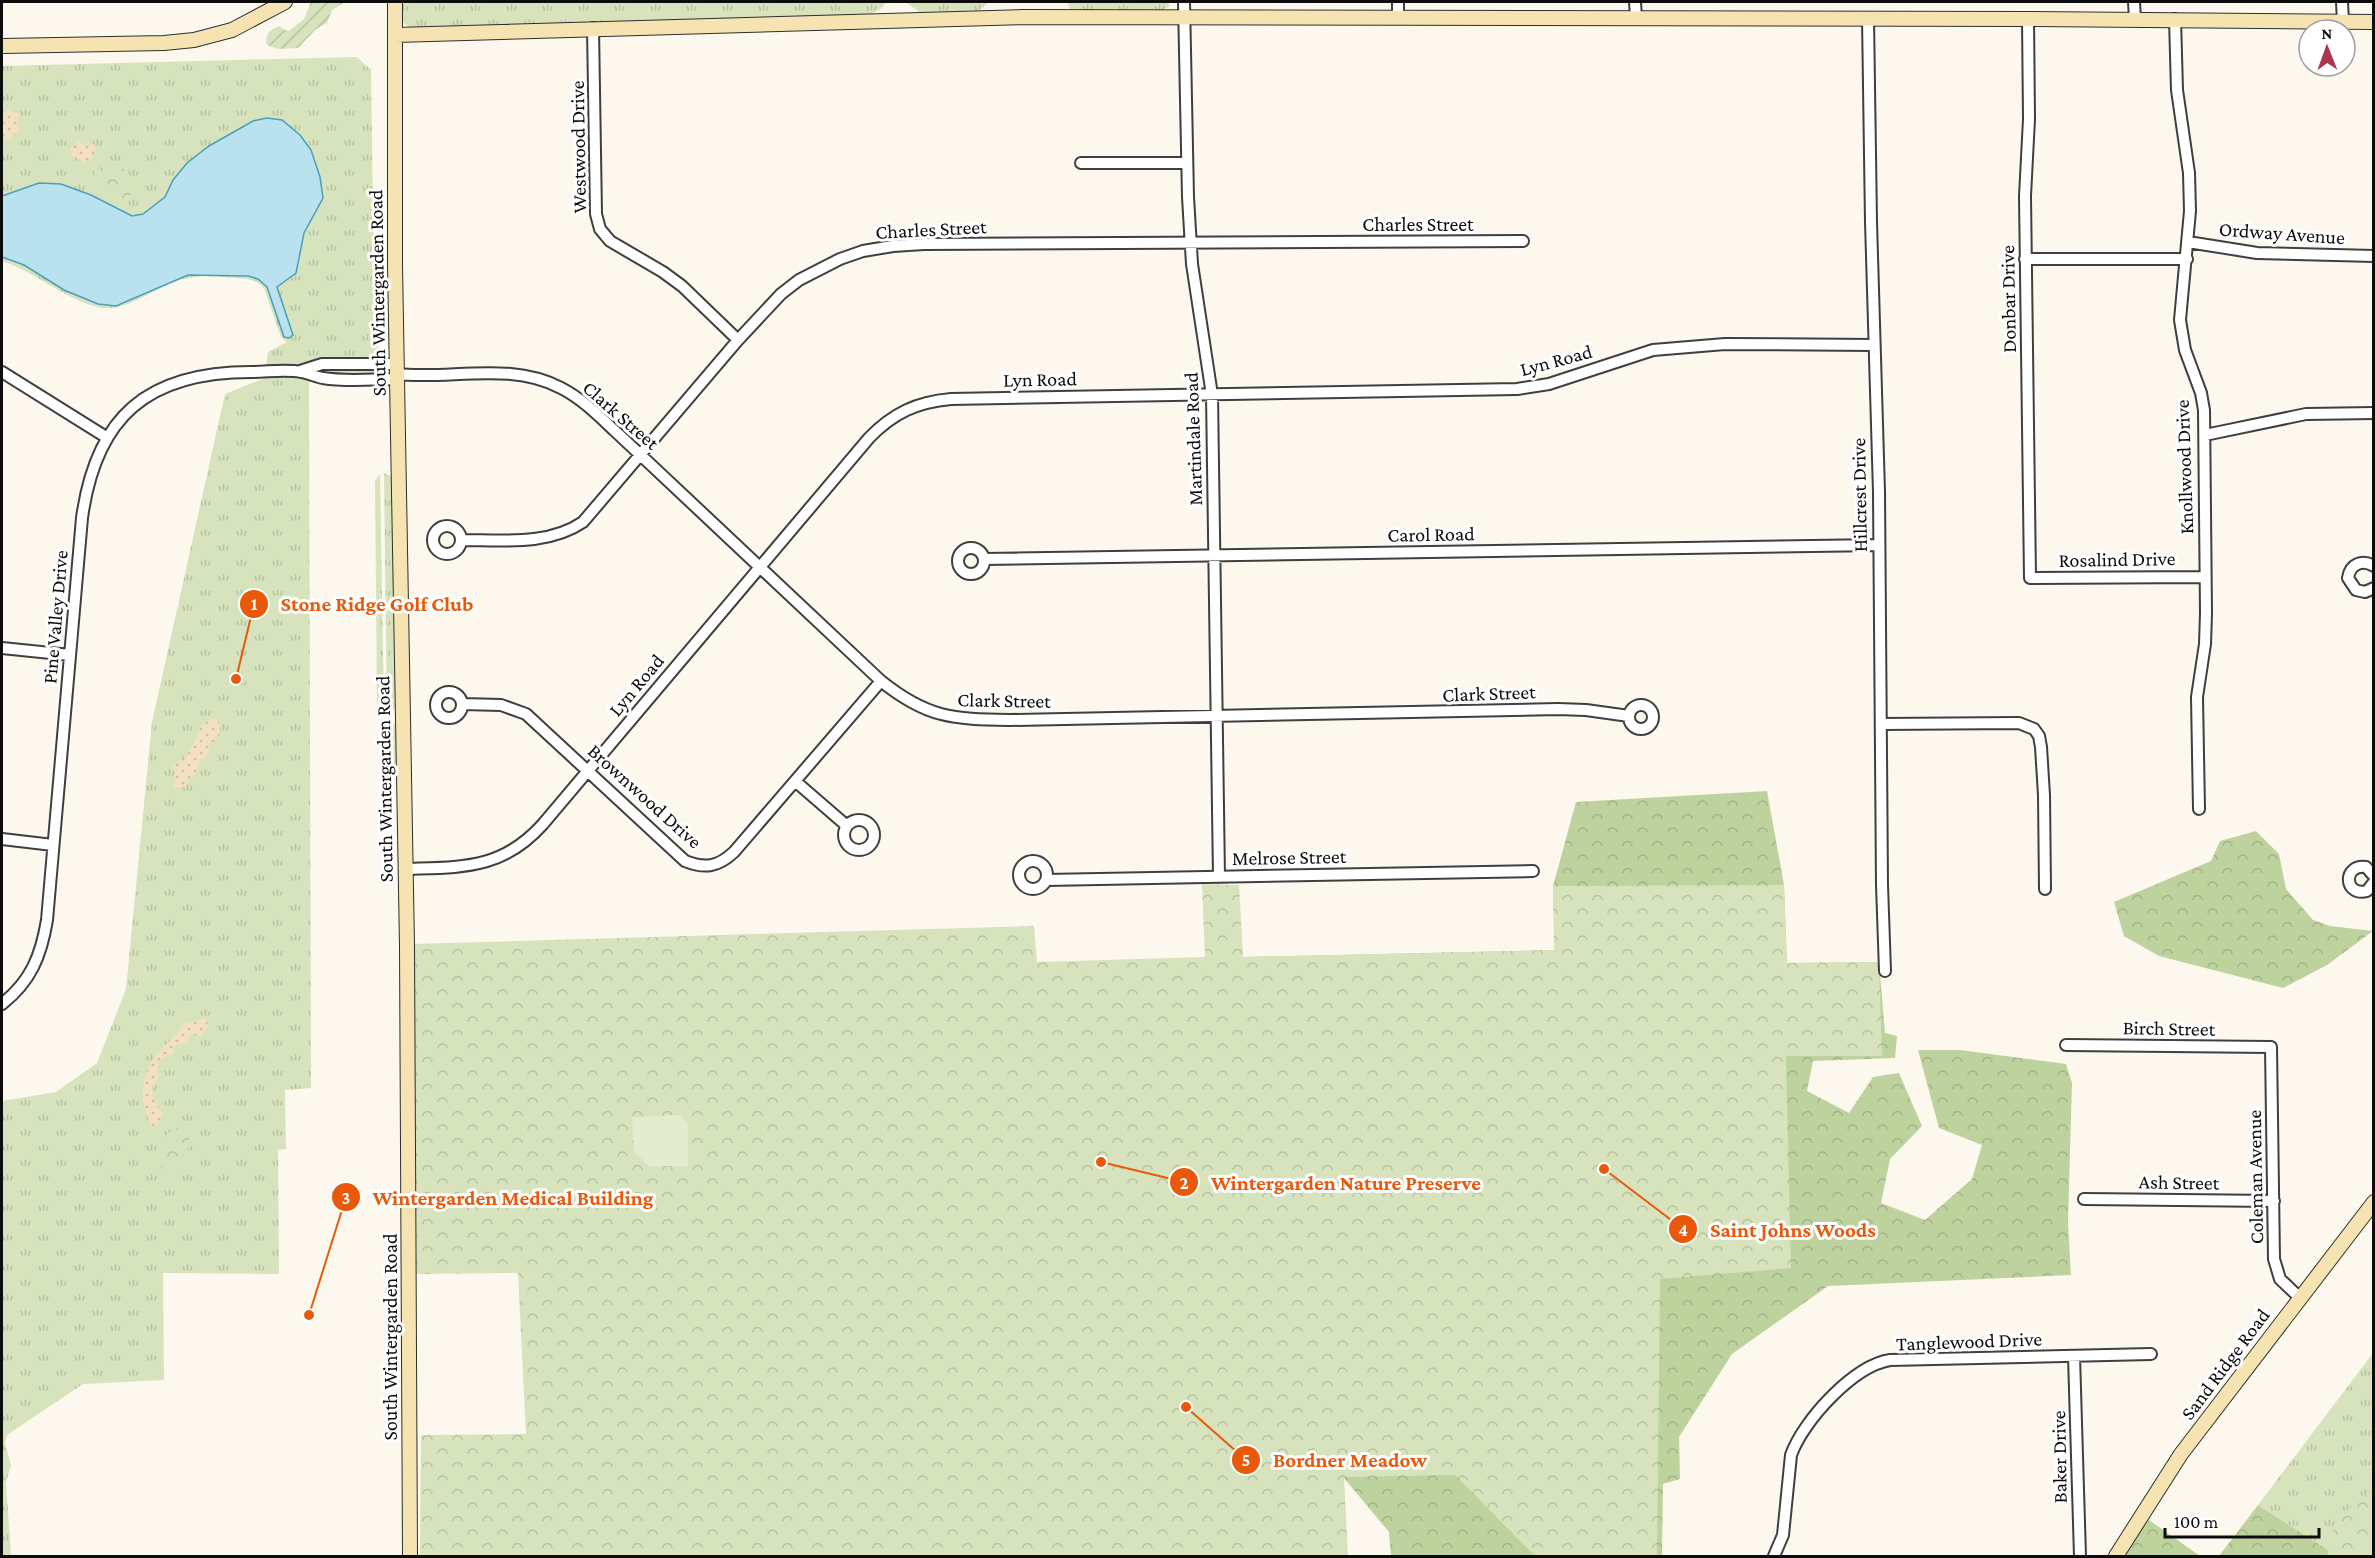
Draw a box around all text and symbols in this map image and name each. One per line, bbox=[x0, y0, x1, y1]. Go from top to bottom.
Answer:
north arrow bbox=[2297, 18, 2357, 78]
text: N bbox=[2321, 25, 2332, 42]
street label: Westwood Drive bbox=[566, 80, 590, 214]
street label: South Wintergarden Road bbox=[364, 189, 391, 397]
street label: Charles Street bbox=[1362, 213, 1474, 235]
street label: Charles Street bbox=[875, 215, 988, 243]
street label: Ordway Avenue bbox=[2218, 218, 2346, 249]
street label: Donbar Drive bbox=[1996, 245, 2020, 353]
street label: Lyn Road bbox=[1518, 340, 1595, 381]
street label: Lyn Road bbox=[1003, 367, 1078, 392]
street label: Martindale Road bbox=[1180, 371, 1206, 506]
street label: Clark Street bbox=[579, 376, 664, 454]
street label: Knollwood Drive bbox=[2171, 399, 2197, 535]
street label: Hillcrest Drive bbox=[1847, 437, 1871, 552]
street label: Carol Road bbox=[1387, 522, 1475, 546]
street label: Rosalind Drive bbox=[2058, 547, 2176, 571]
street label: Pine Valley Drive bbox=[38, 549, 73, 685]
callout: Stone Ridge Golf Club bbox=[239, 584, 485, 623]
text: Stone Ridge Golf Club bbox=[281, 592, 473, 616]
text: 1 bbox=[251, 594, 258, 614]
street label: Lyn Road bbox=[604, 649, 669, 721]
street label: South Wintergarden Road bbox=[371, 675, 398, 883]
street label: Clark Street bbox=[1442, 680, 1536, 706]
street label: Clark Street bbox=[957, 688, 1051, 712]
street label: Brownwood Drive bbox=[584, 739, 706, 853]
street label: Melrose Street bbox=[1232, 845, 1347, 869]
street label: Birch Street bbox=[2123, 1016, 2216, 1040]
street label: Coleman Avenue bbox=[2243, 1109, 2267, 1244]
callout: Wintergarden Nature Preserve bbox=[1169, 1163, 1493, 1202]
street label: Ash Street bbox=[2139, 1170, 2220, 1194]
text: Wintergarden Nature Preserve bbox=[1210, 1171, 1481, 1195]
text: 2 bbox=[1179, 1173, 1189, 1193]
callout: Wintergarden Medical Building bbox=[331, 1178, 666, 1217]
text: Wintergarden Medical Building bbox=[372, 1186, 654, 1210]
text: 3 bbox=[342, 1188, 350, 1208]
callout: Saint Johns Woods bbox=[1668, 1210, 1888, 1249]
text: Saint Johns Woods bbox=[1710, 1218, 1876, 1242]
text: 4 bbox=[1678, 1220, 1688, 1240]
street label: South Wintergarden Road bbox=[379, 1233, 402, 1440]
street label: Sand Ridge Road bbox=[2176, 1304, 2275, 1424]
street label: Tanglewood Drive bbox=[1896, 1327, 2043, 1356]
street label: Baker Drive bbox=[2047, 1410, 2071, 1504]
callout: Bordner Meadow bbox=[1231, 1441, 1439, 1480]
text: Bordner Meadow bbox=[1273, 1448, 1427, 1472]
text: 5 bbox=[1242, 1450, 1250, 1470]
scale bar bbox=[2165, 1501, 2320, 1539]
text: 100 m bbox=[2174, 1512, 2219, 1532]

